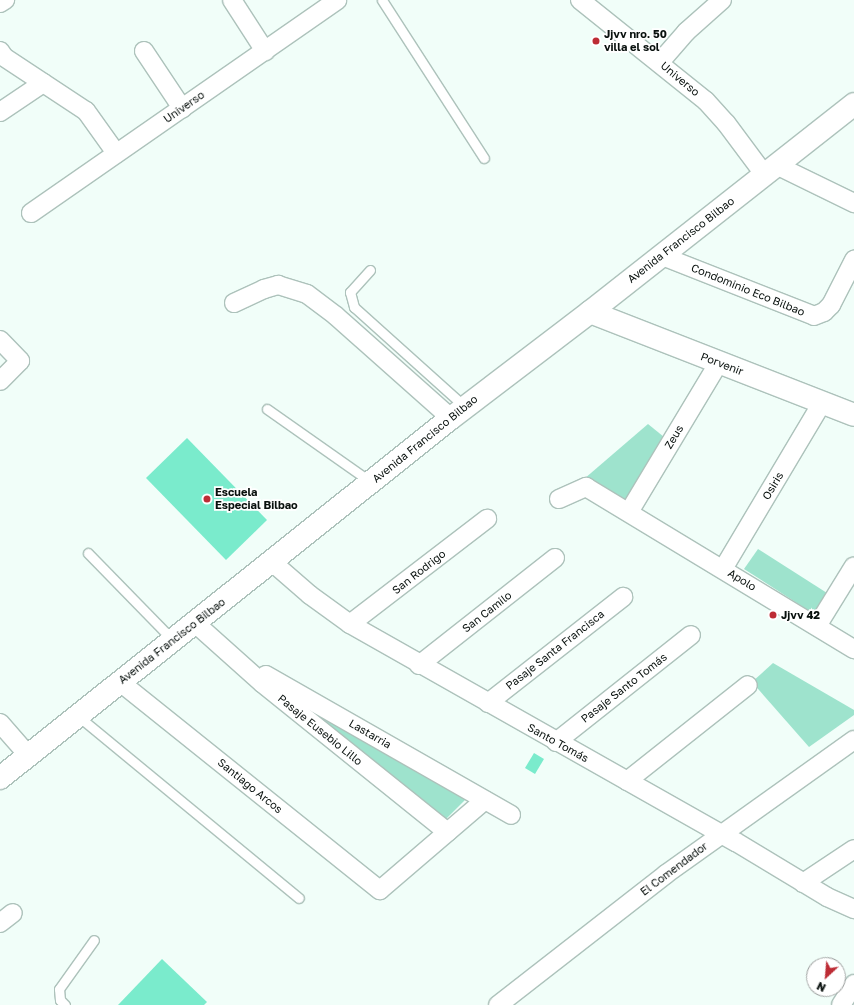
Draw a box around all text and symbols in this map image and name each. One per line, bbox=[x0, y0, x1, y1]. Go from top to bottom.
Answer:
place label: Jjvv nro. 50 villa el sol bbox=[604, 28, 667, 54]
marker: Jjvv nro. 50 villa el sol bbox=[591, 36, 601, 46]
street label: Universo bbox=[658, 59, 702, 99]
street label: Universo bbox=[161, 88, 207, 126]
street label: Avenida Francisco Bilbao bbox=[625, 194, 737, 286]
street label: Condominio Eco Bilbao bbox=[689, 261, 807, 319]
street label: Porvenir bbox=[699, 350, 745, 378]
street label: Avenida Francisco Bilbao bbox=[370, 392, 480, 486]
street label: Zeus bbox=[662, 423, 686, 451]
street label: Osiris bbox=[760, 470, 786, 502]
place label: Escuela Especial Bilbao bbox=[215, 486, 298, 512]
marker: Escuela Especial Bilbao bbox=[202, 494, 212, 504]
street label: San Rodrigo bbox=[390, 547, 448, 597]
street label: Apolo bbox=[725, 566, 759, 594]
street label: San Camilo bbox=[460, 589, 514, 635]
street label: Avenida Francisco Bilbao bbox=[116, 595, 228, 687]
street label: Pasaje Santa Francisca bbox=[503, 607, 607, 693]
place label: Jjvv 42 bbox=[781, 608, 820, 622]
marker: Jjvv 42 bbox=[768, 610, 778, 620]
street label: Pasaje Santo Tomás bbox=[578, 650, 670, 726]
street label: Pasaje Eusebio Lillo bbox=[275, 692, 365, 768]
street label: Lastarria bbox=[346, 717, 394, 751]
street label: Santo Tomás bbox=[525, 721, 591, 765]
street label: Santiago Arcos bbox=[215, 756, 285, 816]
street label: El Comendador bbox=[638, 839, 710, 899]
north arrow bbox=[806, 957, 846, 997]
text: N bbox=[814, 980, 828, 995]

